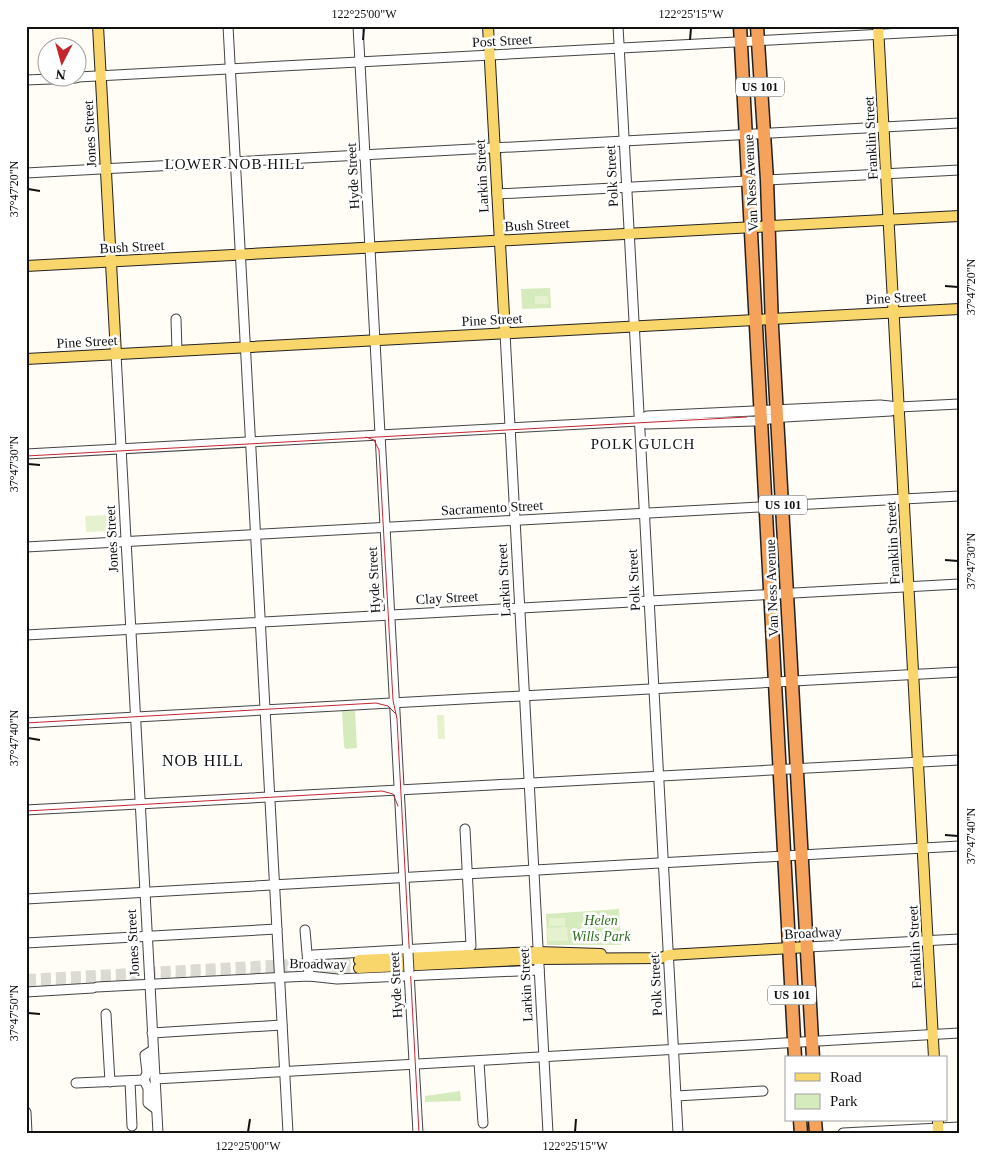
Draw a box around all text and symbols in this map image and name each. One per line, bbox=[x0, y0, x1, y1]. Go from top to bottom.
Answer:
text: 122°25'00"W bbox=[331, 7, 397, 21]
text: 122°25'15"W bbox=[658, 7, 724, 21]
street label: Post Street bbox=[472, 32, 533, 50]
north arrow bbox=[38, 38, 88, 88]
text: N bbox=[55, 66, 67, 82]
road number: US 101 bbox=[736, 77, 784, 96]
street label: Franklin Street bbox=[861, 96, 881, 180]
street label: Jones Street bbox=[81, 100, 99, 168]
street label: Van Ness Avenue bbox=[741, 134, 761, 232]
street label: Larkin Street bbox=[473, 139, 491, 213]
street label: Hyde Street bbox=[344, 142, 362, 210]
street label: Polk Street bbox=[603, 145, 621, 207]
district label: LOWER NOB HILL bbox=[165, 156, 305, 172]
text: 37°47'20"N bbox=[7, 160, 21, 217]
street label: Bush Street bbox=[504, 216, 570, 234]
street label: Bush Street bbox=[99, 238, 165, 256]
text: 37°47'20"N bbox=[964, 258, 978, 315]
street label: Pine Street bbox=[865, 289, 927, 307]
street label: Pine Street bbox=[461, 311, 523, 329]
street label: Pine Street bbox=[56, 333, 118, 351]
text: 37°47'30"N bbox=[7, 435, 21, 492]
district label: POLK GULCH bbox=[591, 436, 695, 452]
road number: US 101 bbox=[759, 496, 807, 514]
street label: Sacramento Street bbox=[441, 498, 544, 518]
street label: Franklin Street bbox=[883, 501, 903, 585]
street label: Jones Street bbox=[103, 505, 121, 573]
text: 37°47'30"N bbox=[964, 532, 978, 589]
street label: Van Ness Avenue bbox=[763, 539, 781, 637]
street label: Larkin Street bbox=[495, 543, 513, 617]
street label: Hyde Street bbox=[365, 546, 383, 614]
street label: Polk Street bbox=[625, 549, 643, 611]
street label: Clay Street bbox=[415, 589, 479, 607]
text: 37°47'40"N bbox=[7, 709, 21, 766]
district label: NOB HILL bbox=[162, 752, 244, 769]
text: 37°47'40"N bbox=[964, 807, 978, 864]
street label: Franklin Street bbox=[905, 905, 925, 989]
street label: Jones Street bbox=[124, 909, 142, 977]
park label: Helen Wills Park bbox=[572, 913, 631, 944]
street label: Broadway bbox=[784, 924, 842, 942]
street label: Larkin Street bbox=[517, 948, 535, 1022]
street label: Hyde Street bbox=[387, 951, 405, 1019]
street label: Polk Street bbox=[647, 954, 665, 1016]
street label: Broadway bbox=[289, 956, 347, 972]
text: 37°47'50"N bbox=[7, 984, 21, 1041]
road number: US 101 bbox=[768, 986, 816, 1004]
legend bbox=[785, 1056, 948, 1122]
text: Road bbox=[830, 1069, 862, 1085]
text: Park bbox=[830, 1093, 858, 1109]
text: 122°25'00"W bbox=[215, 1139, 281, 1153]
text: 122°25'15"W bbox=[542, 1139, 608, 1153]

